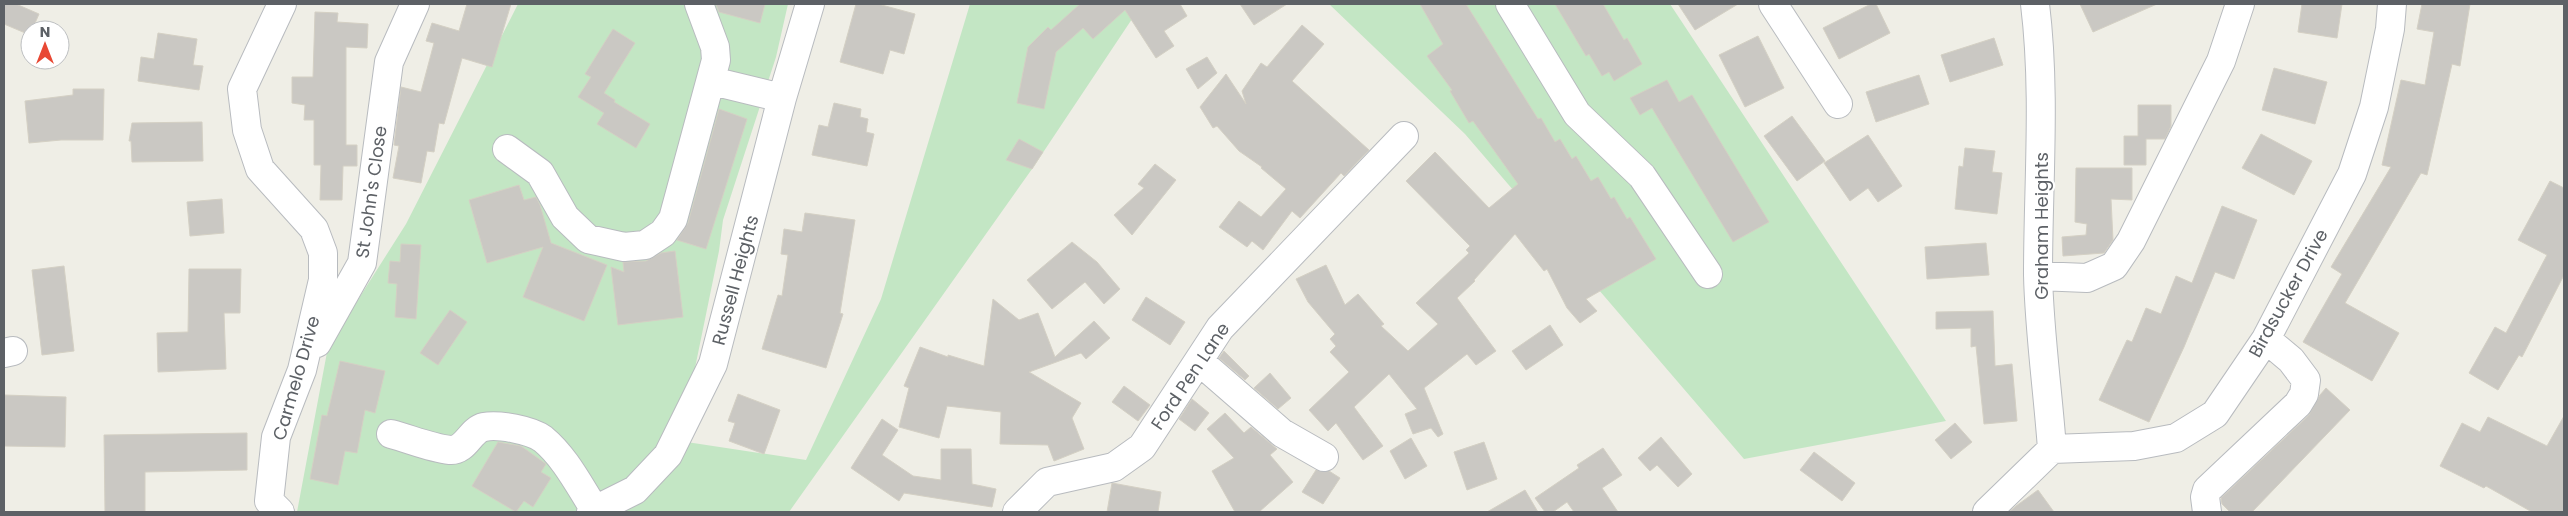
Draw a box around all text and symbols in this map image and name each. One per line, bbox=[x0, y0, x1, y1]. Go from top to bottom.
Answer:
north arrow bbox=[20, 20, 70, 70]
text: N bbox=[40, 22, 50, 42]
street label: St John's Close bbox=[349, 124, 393, 260]
street label: Graham Heights bbox=[2029, 152, 2054, 300]
street label: Russell Heights bbox=[706, 212, 764, 348]
street label: Birdsucker Drive bbox=[2242, 224, 2334, 362]
street label: Carmelo Drive bbox=[266, 313, 326, 443]
street label: Ford Pen Lane bbox=[1145, 317, 1235, 435]

